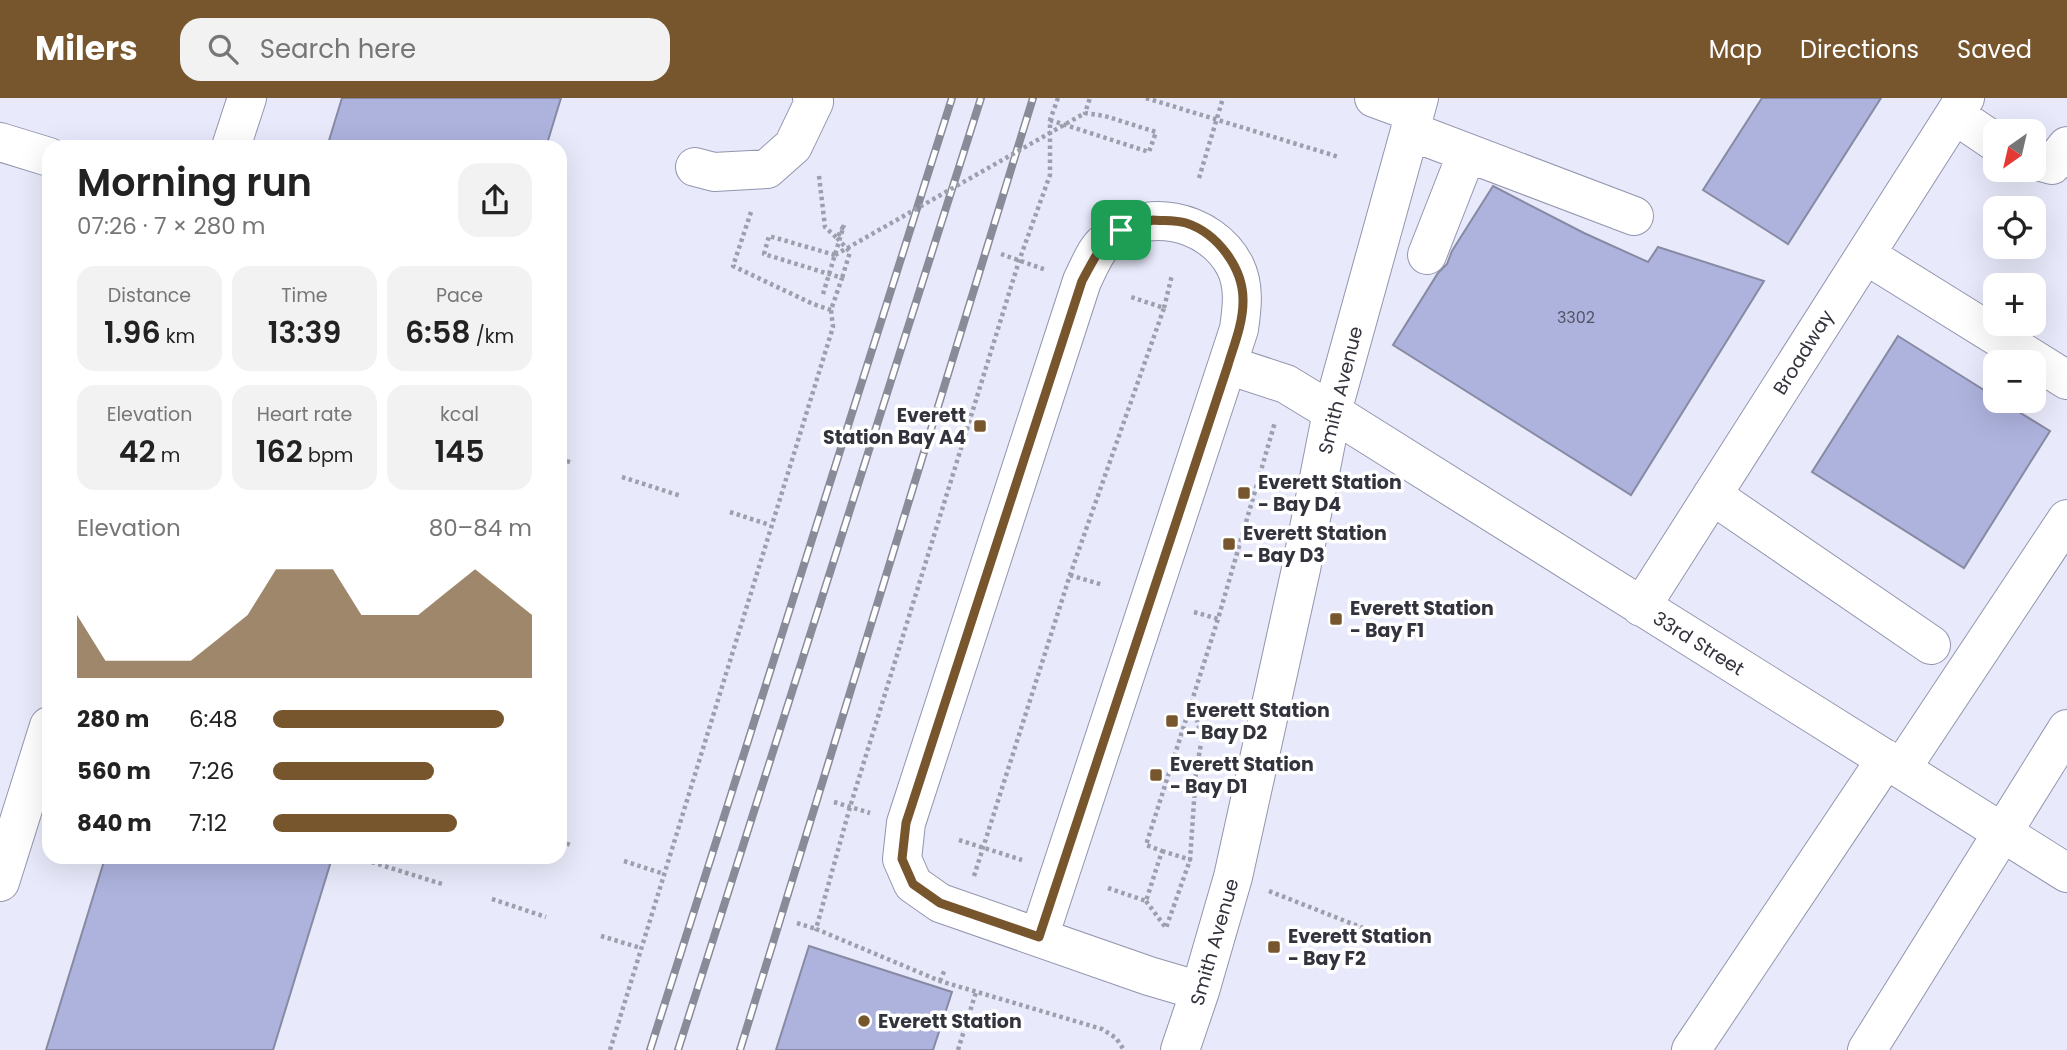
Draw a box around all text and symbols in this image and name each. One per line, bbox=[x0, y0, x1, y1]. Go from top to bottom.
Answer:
search box bbox=[180, 18, 670, 81]
text: Milers bbox=[35, 25, 138, 72]
icon: search bbox=[204, 30, 242, 68]
text: Search here bbox=[260, 31, 416, 67]
text: Map bbox=[1709, 33, 1762, 66]
text: Directions bbox=[1800, 33, 1919, 66]
text: Saved bbox=[1957, 33, 2032, 66]
north arrow bbox=[1983, 119, 2046, 182]
map controls bbox=[1983, 119, 2046, 413]
text: Morning run bbox=[77, 156, 312, 209]
button: share bbox=[458, 163, 532, 237]
button: locate bbox=[1983, 196, 2046, 259]
pin bbox=[1091, 200, 1151, 260]
text: 07:26 · 7 × 280 m bbox=[77, 210, 266, 242]
icon: arrive bbox=[1102, 211, 1140, 249]
button: + bbox=[1983, 273, 2046, 336]
text: Distance bbox=[108, 282, 191, 309]
text: Time bbox=[281, 282, 328, 309]
text: Pace bbox=[436, 282, 483, 309]
street label: Broadway bbox=[1767, 304, 1840, 400]
house number: 3302 bbox=[1557, 306, 1595, 329]
text: 1.96 bbox=[104, 311, 161, 354]
text: 13:39 bbox=[268, 311, 341, 354]
text: 6:58 bbox=[405, 311, 471, 354]
text: km bbox=[161, 323, 195, 350]
text: /km bbox=[471, 323, 514, 350]
street label: Smith Avenue bbox=[1312, 323, 1369, 457]
button: − bbox=[1983, 350, 2046, 413]
text: Elevation bbox=[107, 401, 192, 428]
text: Heart rate bbox=[257, 401, 352, 428]
text: kcal bbox=[440, 401, 479, 428]
place label: Everett Station Bay A4 bbox=[823, 402, 966, 451]
marker: Everett Station Bay A4 bbox=[972, 418, 988, 434]
text: 42 bbox=[119, 430, 156, 473]
text: 162 bbox=[256, 430, 303, 473]
text: 145 bbox=[434, 430, 485, 473]
text: m bbox=[156, 442, 180, 469]
text: bpm bbox=[303, 442, 353, 469]
place label: Everett Station - Bay D4 bbox=[1258, 469, 1402, 518]
marker: Everett Station - Bay D4 bbox=[1236, 485, 1252, 501]
text: Elevation bbox=[77, 512, 181, 544]
text: 80–84 m bbox=[429, 512, 532, 544]
place label: Everett Station - Bay D3 bbox=[1243, 520, 1387, 569]
marker: Everett Station - Bay D3 bbox=[1221, 536, 1237, 552]
place label: Everett Station - Bay F1 bbox=[1350, 595, 1494, 644]
street label: 33rd Street bbox=[1648, 605, 1750, 682]
marker: Everett Station - Bay F1 bbox=[1328, 611, 1344, 627]
place label: Everett Station - Bay D2 bbox=[1186, 697, 1330, 746]
text: 280 m bbox=[77, 703, 149, 735]
text: 6:48 bbox=[189, 703, 237, 735]
marker: Everett Station - Bay D2 bbox=[1164, 713, 1180, 729]
place label: Everett Station - Bay D1 bbox=[1170, 751, 1314, 800]
text: 560 m bbox=[77, 755, 151, 787]
text: 7:26 bbox=[189, 755, 234, 787]
marker: Everett Station - Bay D1 bbox=[1148, 767, 1164, 783]
text: 840 m bbox=[77, 807, 152, 839]
text: 7:12 bbox=[189, 807, 227, 839]
street label: Smith Avenue bbox=[1183, 875, 1245, 1009]
place label: Everett Station - Bay F2 bbox=[1288, 923, 1432, 972]
marker: Everett Station - Bay F2 bbox=[1266, 939, 1282, 955]
place label: Everett Station bbox=[878, 1008, 1022, 1035]
marker: Everett Station bbox=[856, 1013, 872, 1029]

